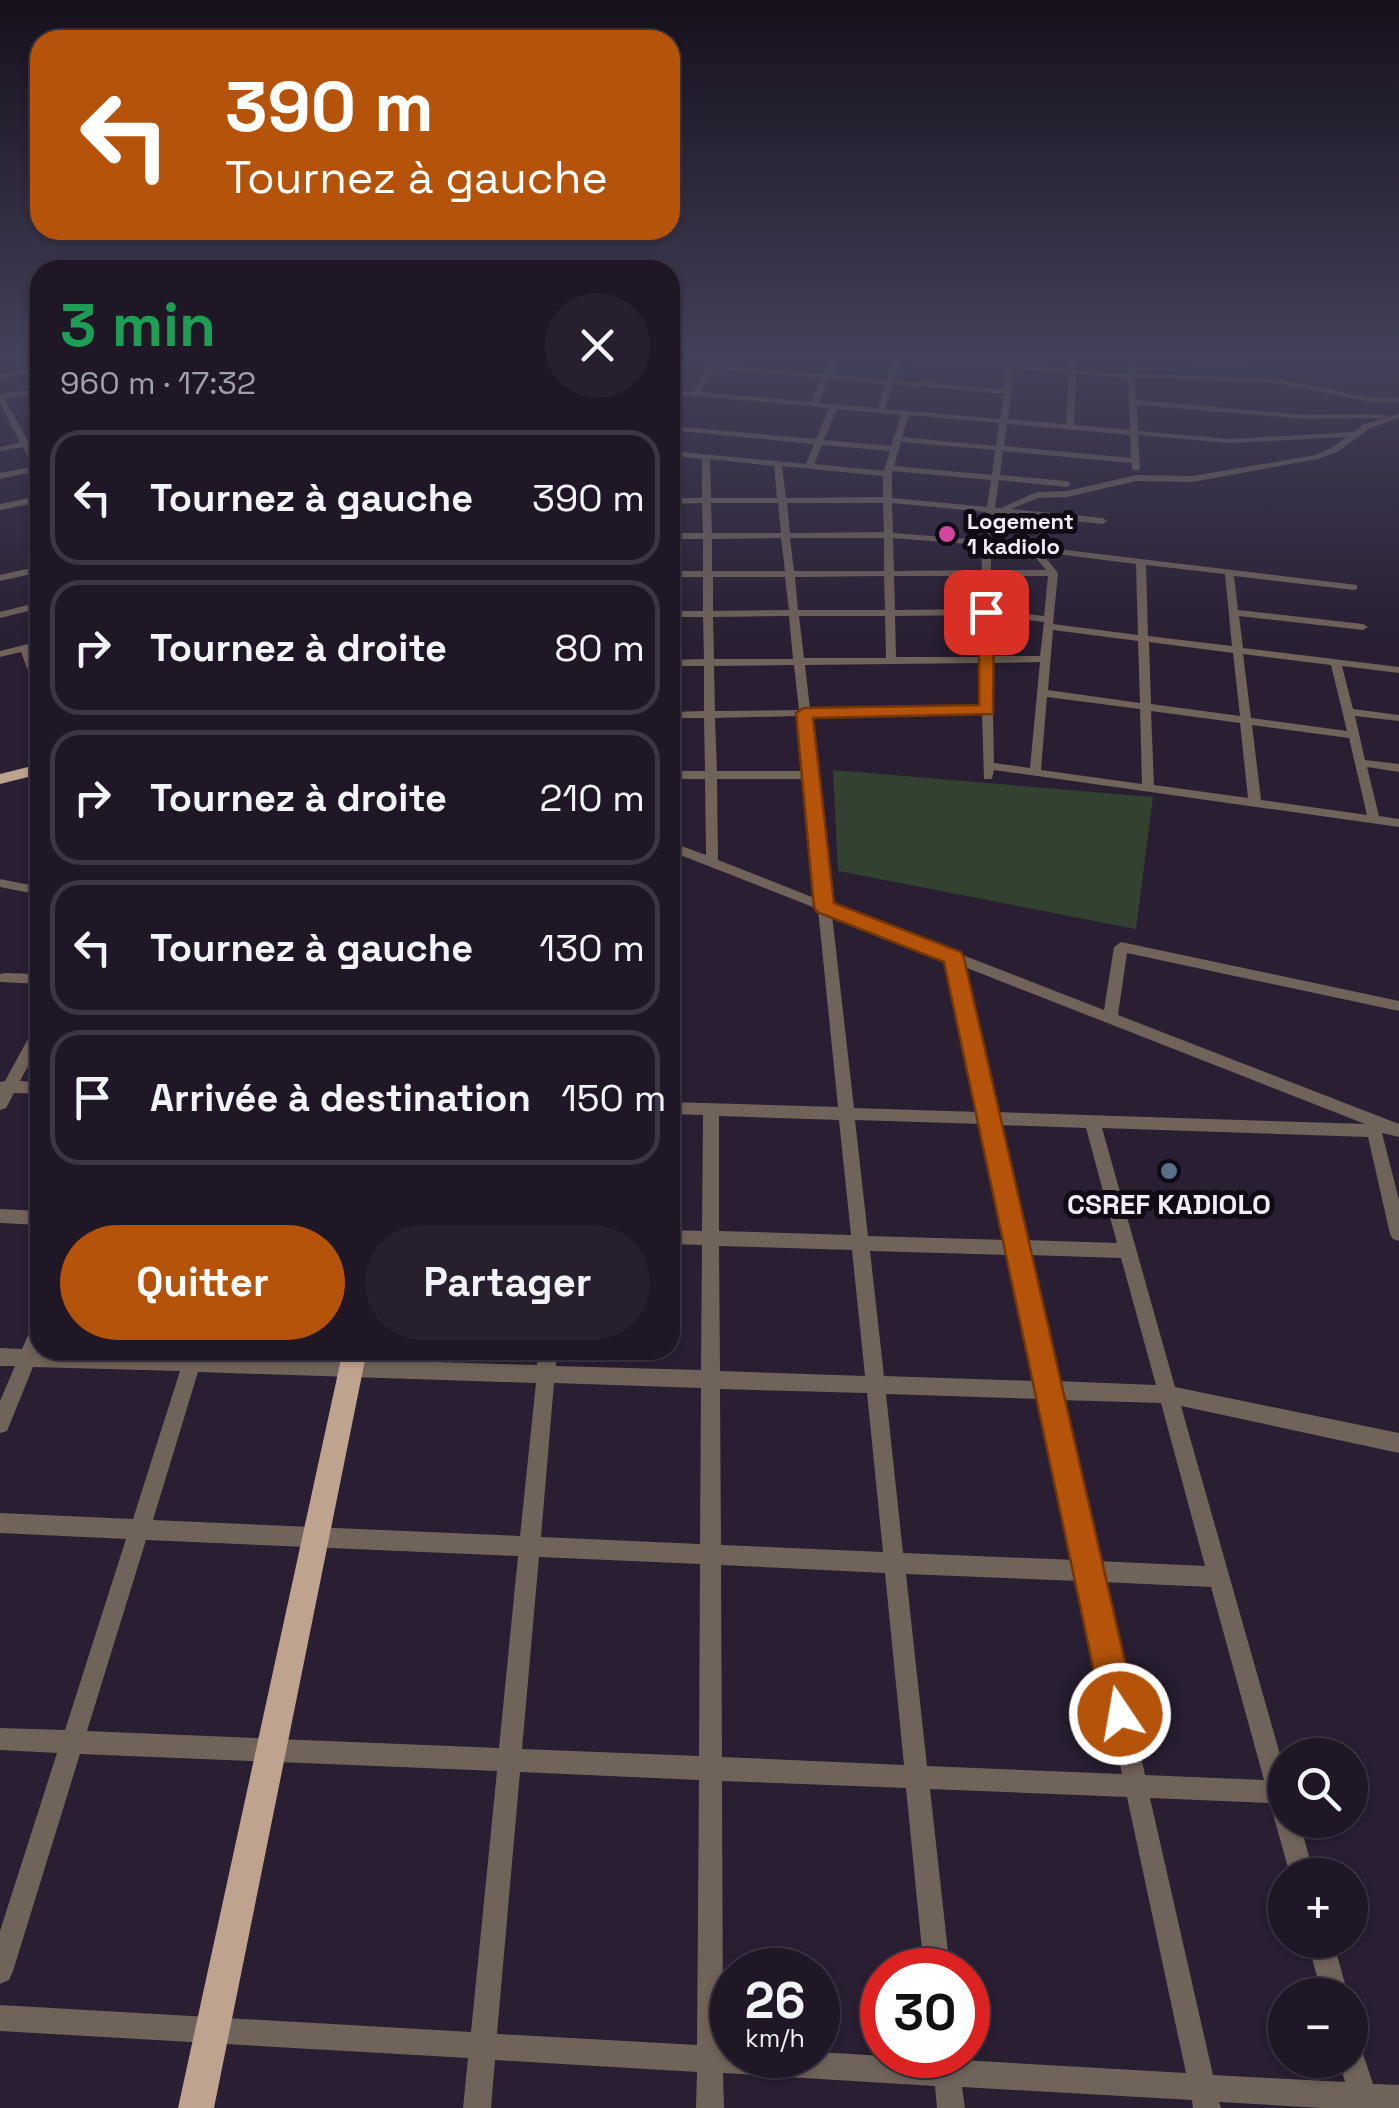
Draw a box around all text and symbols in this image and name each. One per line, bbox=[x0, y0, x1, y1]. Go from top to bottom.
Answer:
text: 390 m bbox=[225, 62, 434, 151]
icon: left bbox=[60, 70, 190, 200]
text: Tournez à gauche bbox=[225, 149, 608, 206]
text: 3 min bbox=[60, 287, 216, 364]
button: close bbox=[545, 293, 650, 398]
text: 960 m · 17:32 bbox=[60, 363, 256, 403]
icon: left bbox=[65, 470, 120, 525]
text: Tournez à gauche bbox=[150, 474, 473, 522]
text: 390 m bbox=[532, 474, 645, 522]
place label: Logement 1 kadiolo bbox=[967, 507, 1074, 560]
marker: Logement 1 kadiolo bbox=[936, 523, 958, 545]
pin bbox=[944, 570, 1029, 655]
icon: arrive bbox=[959, 585, 1014, 640]
icon: right bbox=[65, 620, 120, 675]
text: Tournez à droite bbox=[150, 624, 447, 672]
text: 80 m bbox=[555, 624, 645, 672]
icon: right bbox=[65, 770, 120, 825]
text: Tournez à droite bbox=[150, 774, 447, 822]
text: 210 m bbox=[539, 774, 645, 822]
icon: left bbox=[65, 920, 120, 975]
text: Tournez à gauche bbox=[150, 924, 473, 972]
text: 130 m bbox=[539, 924, 645, 972]
icon: arrive bbox=[65, 1070, 120, 1125]
text: Arrivée à destination bbox=[150, 1074, 531, 1122]
text: 150 m bbox=[561, 1074, 666, 1122]
marker: CSREF KADIOLO bbox=[1158, 1160, 1180, 1182]
place label: CSREF KADIOLO bbox=[1067, 1186, 1271, 1222]
button: Quitter bbox=[60, 1225, 345, 1340]
button: Partager bbox=[365, 1225, 650, 1340]
position arrow bbox=[1068, 1662, 1172, 1766]
map controls bbox=[1268, 1738, 1368, 2078]
button: search bbox=[1268, 1738, 1368, 1838]
button: + bbox=[1268, 1858, 1368, 1958]
speed limit sign: 30 bbox=[860, 1948, 990, 2078]
text: 26 bbox=[745, 1969, 805, 2033]
button: − bbox=[1268, 1978, 1368, 2078]
text: km/h bbox=[745, 2022, 805, 2054]

